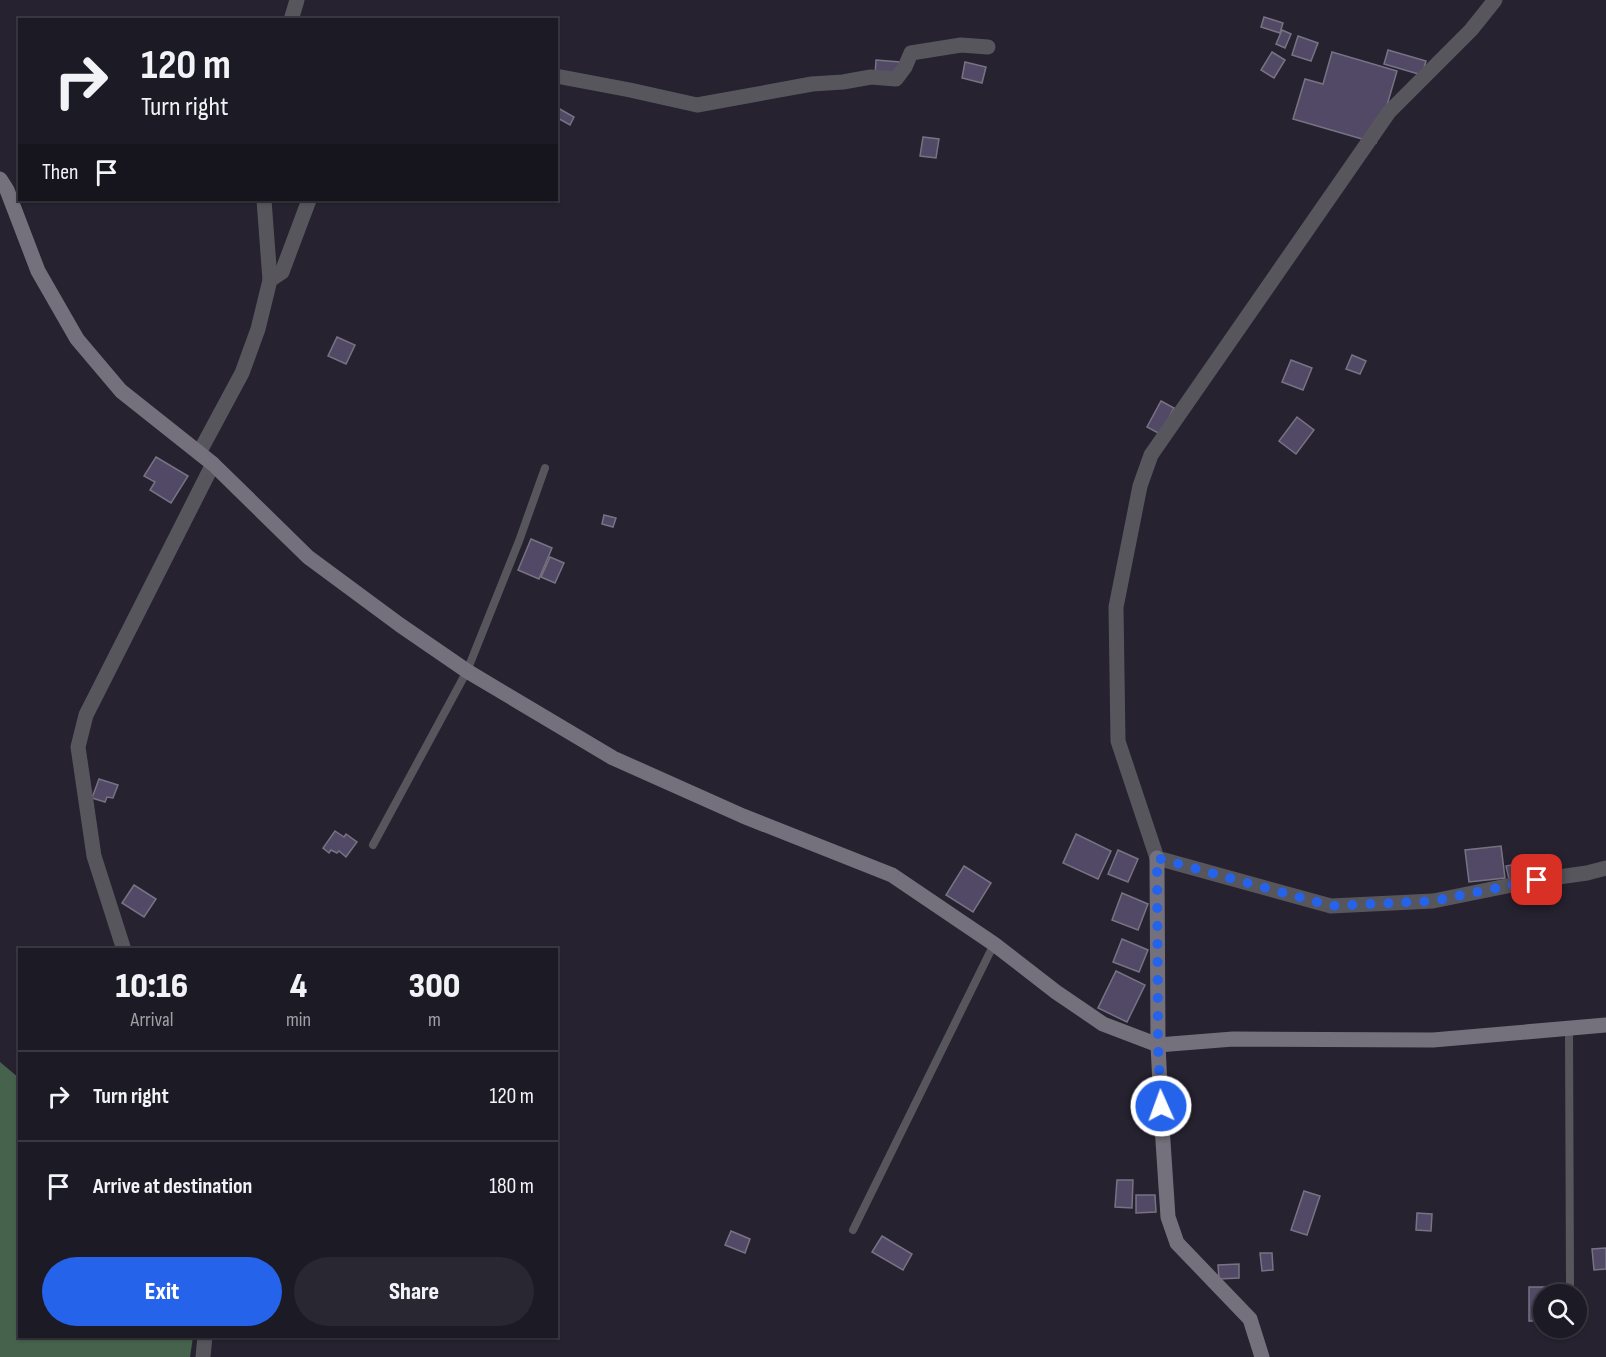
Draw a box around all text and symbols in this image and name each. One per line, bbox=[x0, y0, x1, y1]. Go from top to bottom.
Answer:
text: 120 m bbox=[141, 40, 231, 91]
icon: right bbox=[42, 42, 120, 120]
text: Turn right bbox=[141, 91, 228, 123]
icon: arrive bbox=[90, 156, 123, 189]
text: Then bbox=[42, 159, 78, 186]
pin bbox=[1511, 854, 1562, 905]
icon: arrive bbox=[1520, 863, 1553, 896]
text: 10:16 bbox=[116, 965, 188, 1008]
text: 4 bbox=[290, 965, 307, 1008]
text: 300 bbox=[409, 965, 460, 1008]
text: Arrival bbox=[130, 1008, 173, 1032]
text: min bbox=[286, 1008, 311, 1032]
text: m bbox=[428, 1008, 441, 1032]
position arrow bbox=[1129, 1074, 1193, 1138]
icon: right bbox=[42, 1080, 75, 1113]
text: Turn right bbox=[93, 1083, 169, 1110]
text: 120 m bbox=[490, 1083, 534, 1110]
icon: arrive bbox=[42, 1170, 75, 1203]
text: Arrive at destination bbox=[93, 1173, 252, 1200]
text: 180 m bbox=[489, 1173, 534, 1200]
button: Exit bbox=[42, 1257, 282, 1326]
button: Share bbox=[294, 1257, 534, 1326]
map controls bbox=[1533, 1284, 1587, 1338]
button: search bbox=[1533, 1284, 1587, 1338]

